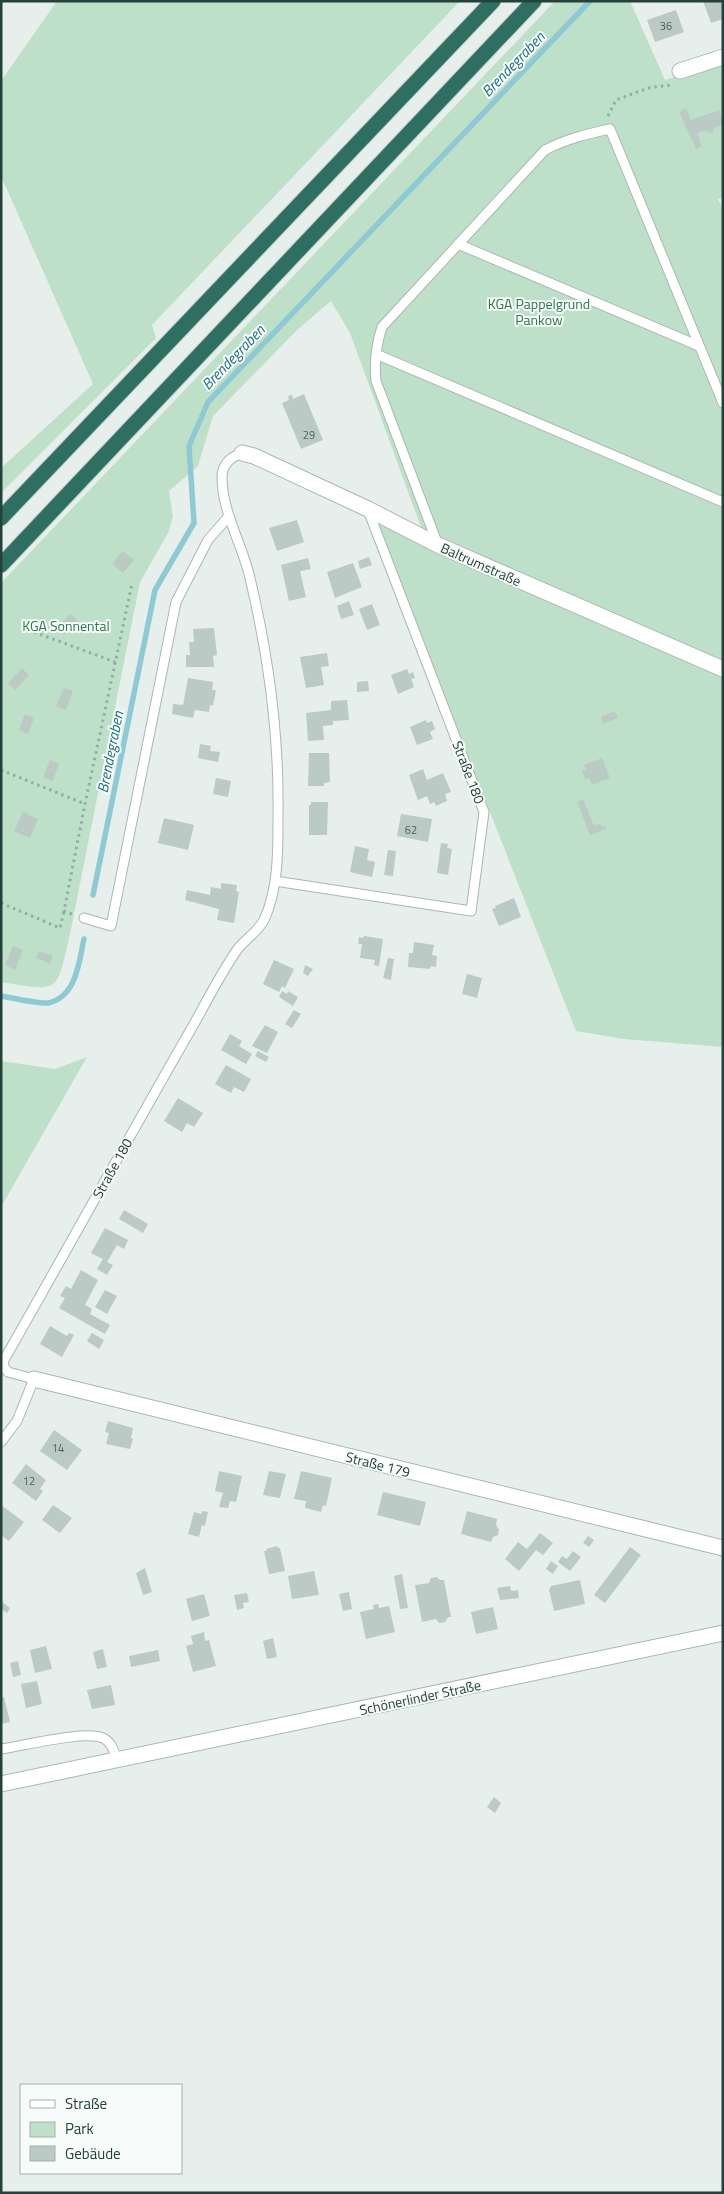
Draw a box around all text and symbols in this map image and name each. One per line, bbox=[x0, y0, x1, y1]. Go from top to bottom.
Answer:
house number: 36 bbox=[660, 18, 672, 34]
water label: Brendegraben bbox=[476, 26, 550, 102]
park label: KGA Pappelgrund Pankow bbox=[488, 293, 590, 330]
water label: Brendegraben bbox=[196, 319, 270, 395]
house number: 29 bbox=[303, 427, 315, 443]
street label: Baltrumstraße bbox=[437, 537, 525, 591]
park label: KGA Sonnental bbox=[22, 615, 110, 636]
water label: Brendegraben bbox=[91, 709, 129, 795]
street label: Straße 180 bbox=[447, 737, 491, 807]
house number: 62 bbox=[405, 822, 417, 838]
street label: Straße 180 bbox=[87, 1134, 137, 1202]
house number: 14 bbox=[52, 1440, 64, 1456]
street label: Straße 179 bbox=[343, 1446, 413, 1482]
house number: 12 bbox=[23, 1473, 35, 1489]
street label: Schönerlinder Straße bbox=[357, 1674, 483, 1720]
legend bbox=[20, 2084, 182, 2174]
text: Straße bbox=[65, 2092, 107, 2115]
text: Park bbox=[65, 2117, 94, 2140]
text: Gebäude bbox=[65, 2142, 121, 2165]

